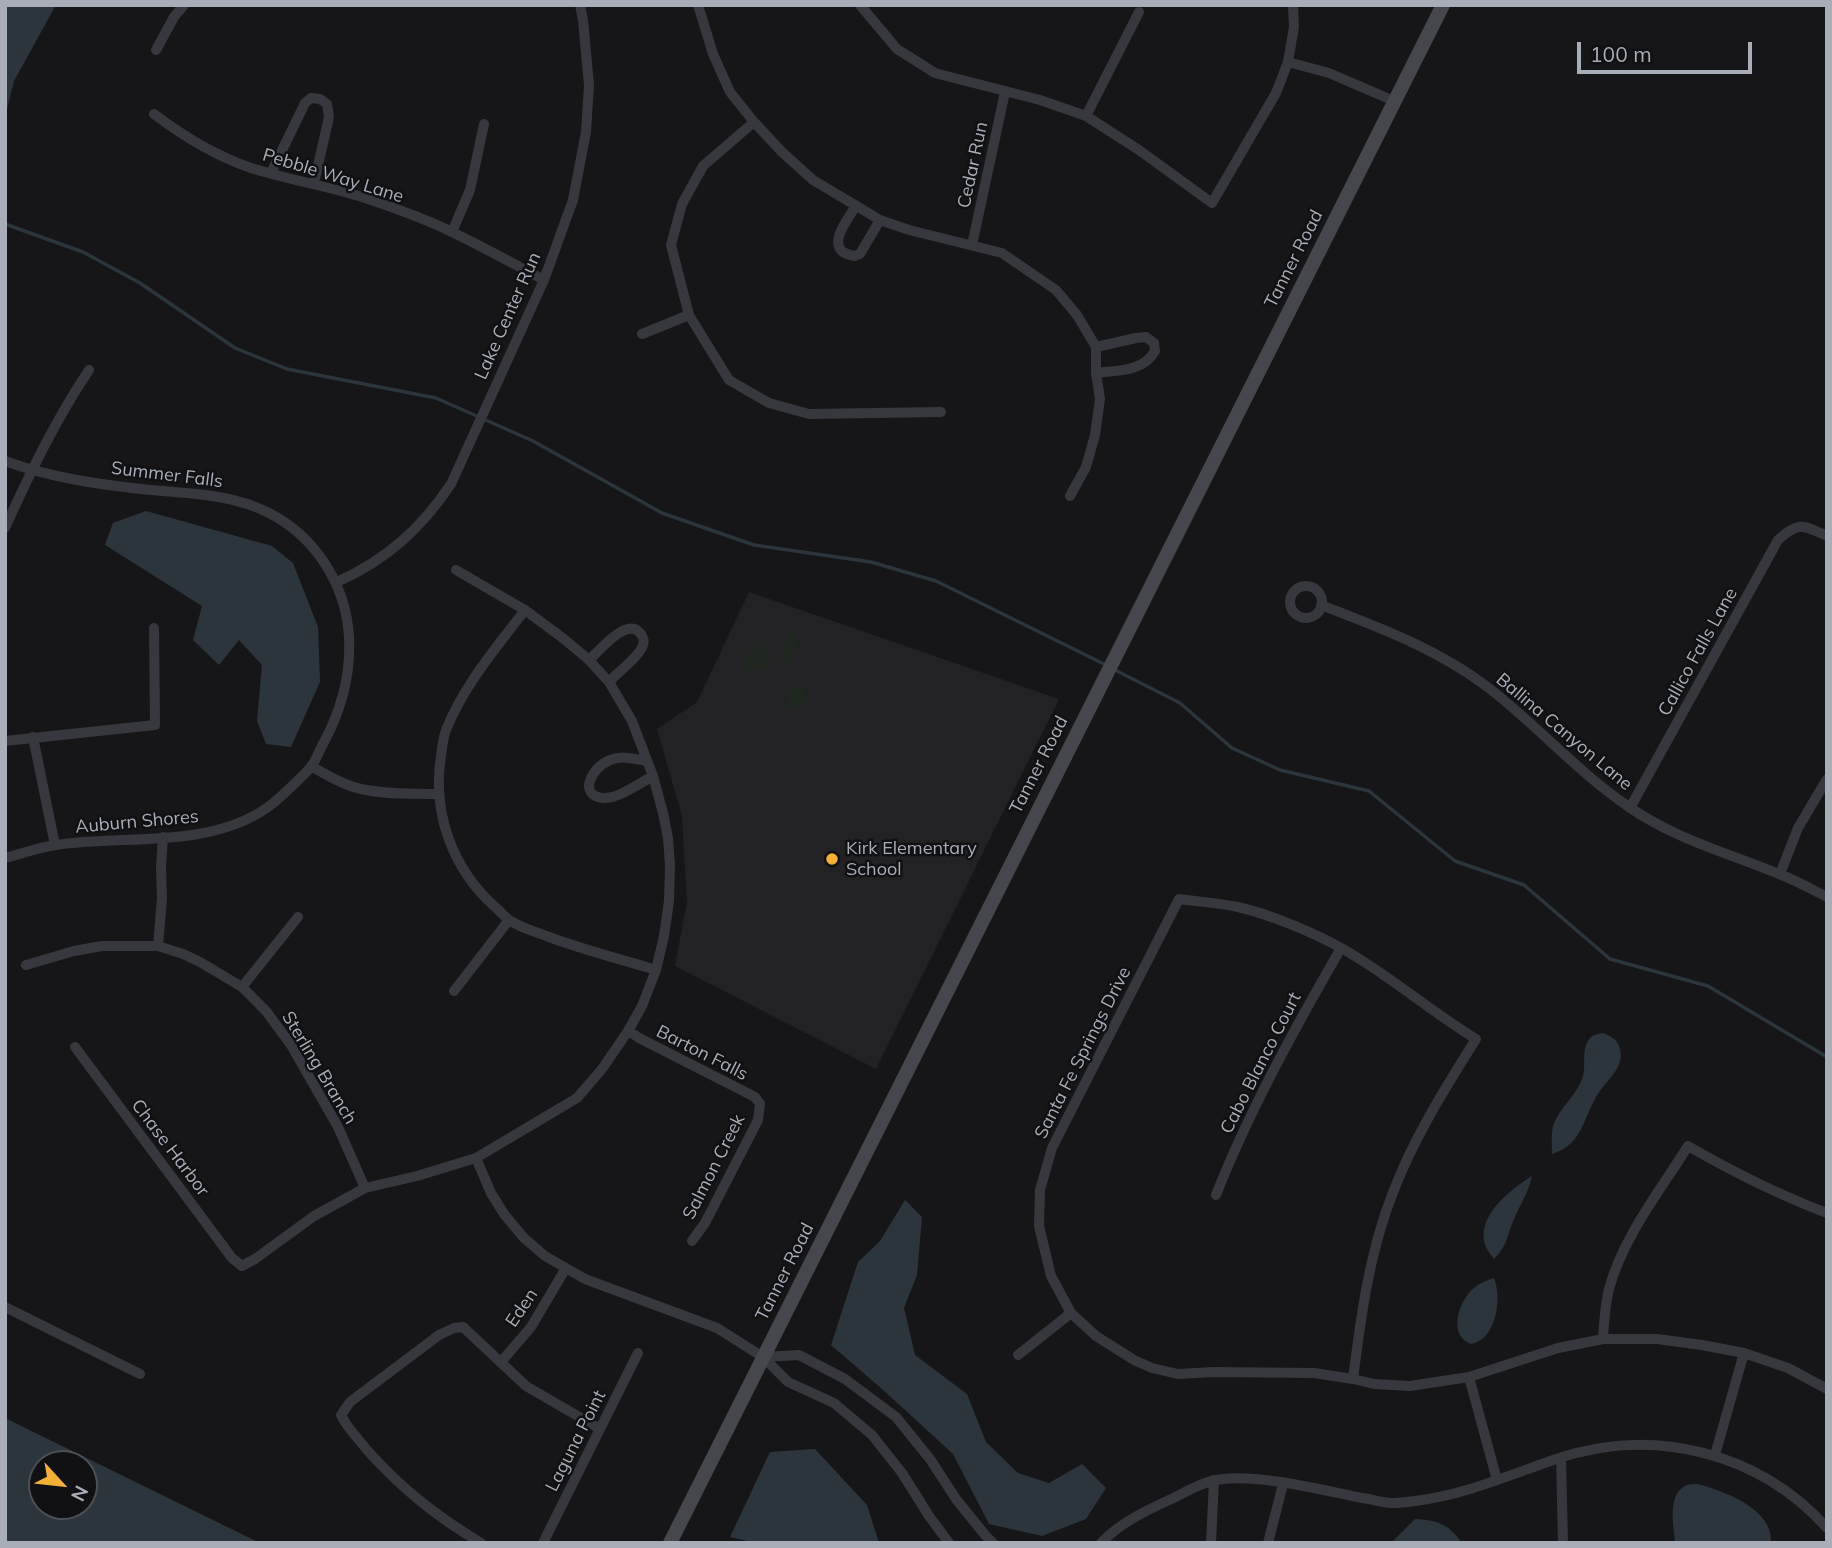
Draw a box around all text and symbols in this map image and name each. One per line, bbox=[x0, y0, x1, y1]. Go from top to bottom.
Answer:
scale bar bbox=[1580, 28, 1755, 72]
text: 100 m bbox=[1590, 41, 1652, 67]
street label: Cedar Run bbox=[953, 120, 993, 210]
street label: Pebble Way Lane bbox=[260, 144, 406, 208]
street label: Tanner Road bbox=[1260, 207, 1328, 311]
street label: Lake Center Run bbox=[470, 249, 546, 383]
street label: Summer Falls bbox=[110, 457, 224, 493]
street label: Callico Falls Lane bbox=[1654, 584, 1742, 720]
street label: Ballina Canyon Lane bbox=[1492, 669, 1636, 795]
street label: Tanner Road bbox=[1005, 713, 1073, 817]
street label: Auburn Shores bbox=[74, 806, 200, 838]
place label: Kirk Elementary School bbox=[846, 838, 977, 880]
marker: Kirk Elementary School bbox=[824, 851, 840, 867]
street label: Santa Fe Springs Drive bbox=[1030, 963, 1136, 1143]
street label: Cabo Blanco Court bbox=[1216, 989, 1306, 1137]
street label: Sterling Branch bbox=[277, 1008, 361, 1128]
street label: Barton Falls bbox=[653, 1021, 751, 1085]
street label: Chase Harbor bbox=[127, 1095, 213, 1201]
street label: Salmon Creek bbox=[678, 1111, 750, 1223]
street label: Tanner Road bbox=[751, 1220, 819, 1324]
street label: Eden bbox=[501, 1285, 543, 1331]
street label: Laguna Point bbox=[541, 1387, 611, 1495]
north arrow bbox=[28, 1450, 98, 1520]
text: N bbox=[66, 1482, 94, 1505]

